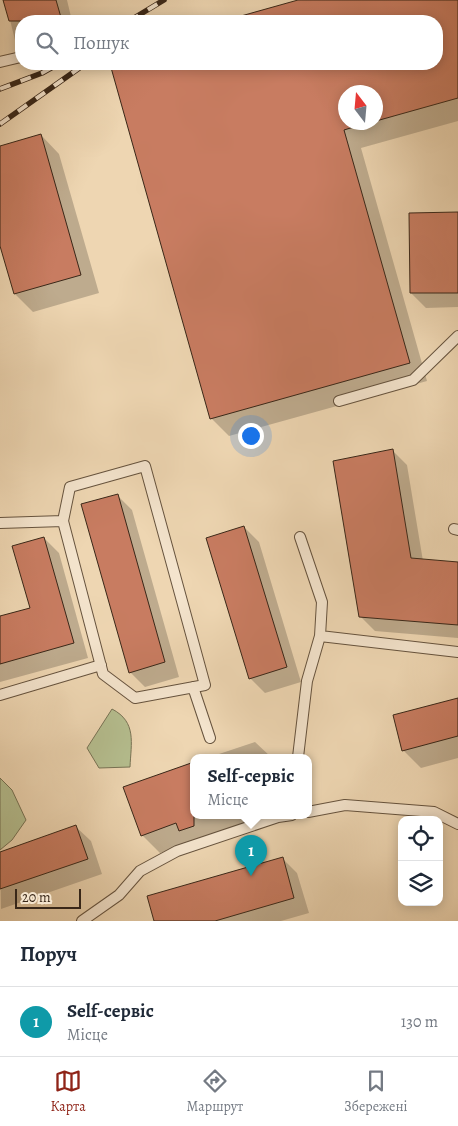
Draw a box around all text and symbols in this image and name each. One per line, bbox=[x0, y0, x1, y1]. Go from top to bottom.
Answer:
search box bbox=[15, 15, 443, 70]
icon: search bbox=[33, 29, 61, 57]
text: Пошук bbox=[73, 30, 130, 56]
north arrow bbox=[338, 85, 383, 130]
your location bbox=[238, 423, 264, 449]
popup bbox=[190, 754, 312, 819]
text: Self-сервіс bbox=[208, 763, 294, 789]
text: Місце bbox=[208, 789, 249, 811]
map controls bbox=[398, 816, 443, 906]
button: locate bbox=[398, 816, 443, 861]
pin: 1 bbox=[235, 835, 267, 876]
button: layers bbox=[398, 861, 443, 906]
scale bar bbox=[15, 886, 81, 909]
text: 20 m bbox=[22, 888, 51, 907]
text: Поруч bbox=[20, 940, 77, 968]
text: Self-сервіс bbox=[67, 998, 154, 1024]
text: 1 bbox=[33, 1011, 39, 1033]
text: 130 m bbox=[401, 1011, 438, 1033]
text: Місце bbox=[67, 1024, 108, 1046]
tab: Карта bbox=[50, 1067, 86, 1116]
tab: Маршрут bbox=[187, 1067, 243, 1116]
tab: Збережені bbox=[344, 1067, 408, 1116]

